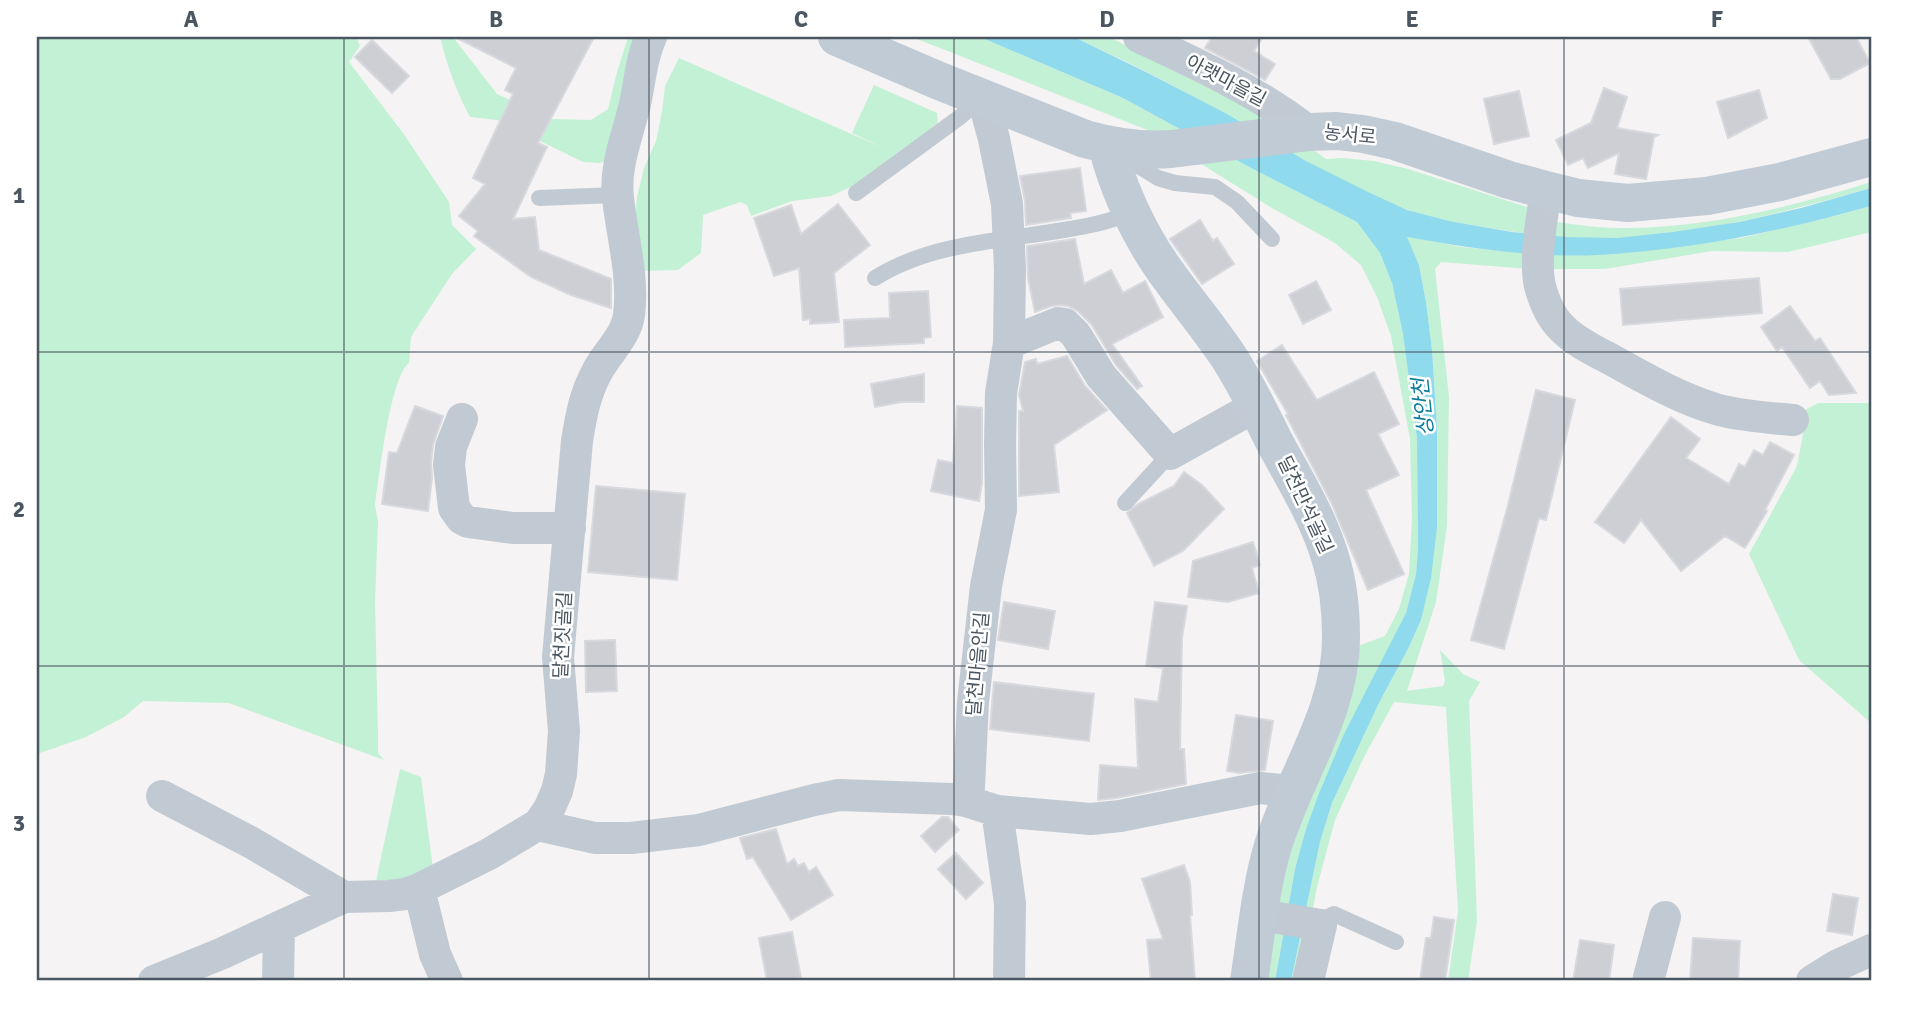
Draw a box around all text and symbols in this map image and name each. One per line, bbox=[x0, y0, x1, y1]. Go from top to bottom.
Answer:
text: A bbox=[184, 5, 199, 34]
text: B bbox=[489, 5, 503, 34]
text: C bbox=[794, 5, 808, 34]
text: D bbox=[1099, 5, 1115, 34]
text: E bbox=[1405, 5, 1419, 34]
text: F bbox=[1711, 5, 1723, 34]
street label: 아랫마을길 bbox=[1182, 50, 1270, 112]
street label: 농서로 bbox=[1323, 120, 1377, 150]
text: 1 bbox=[13, 181, 25, 210]
water label: 상안천 bbox=[1407, 374, 1439, 437]
street label: 달천만석골길 bbox=[1272, 452, 1338, 558]
text: 2 bbox=[13, 495, 25, 524]
street label: 달천짓골길 bbox=[549, 591, 577, 679]
street label: 달천마을안길 bbox=[961, 611, 995, 717]
text: 3 bbox=[13, 809, 25, 838]

